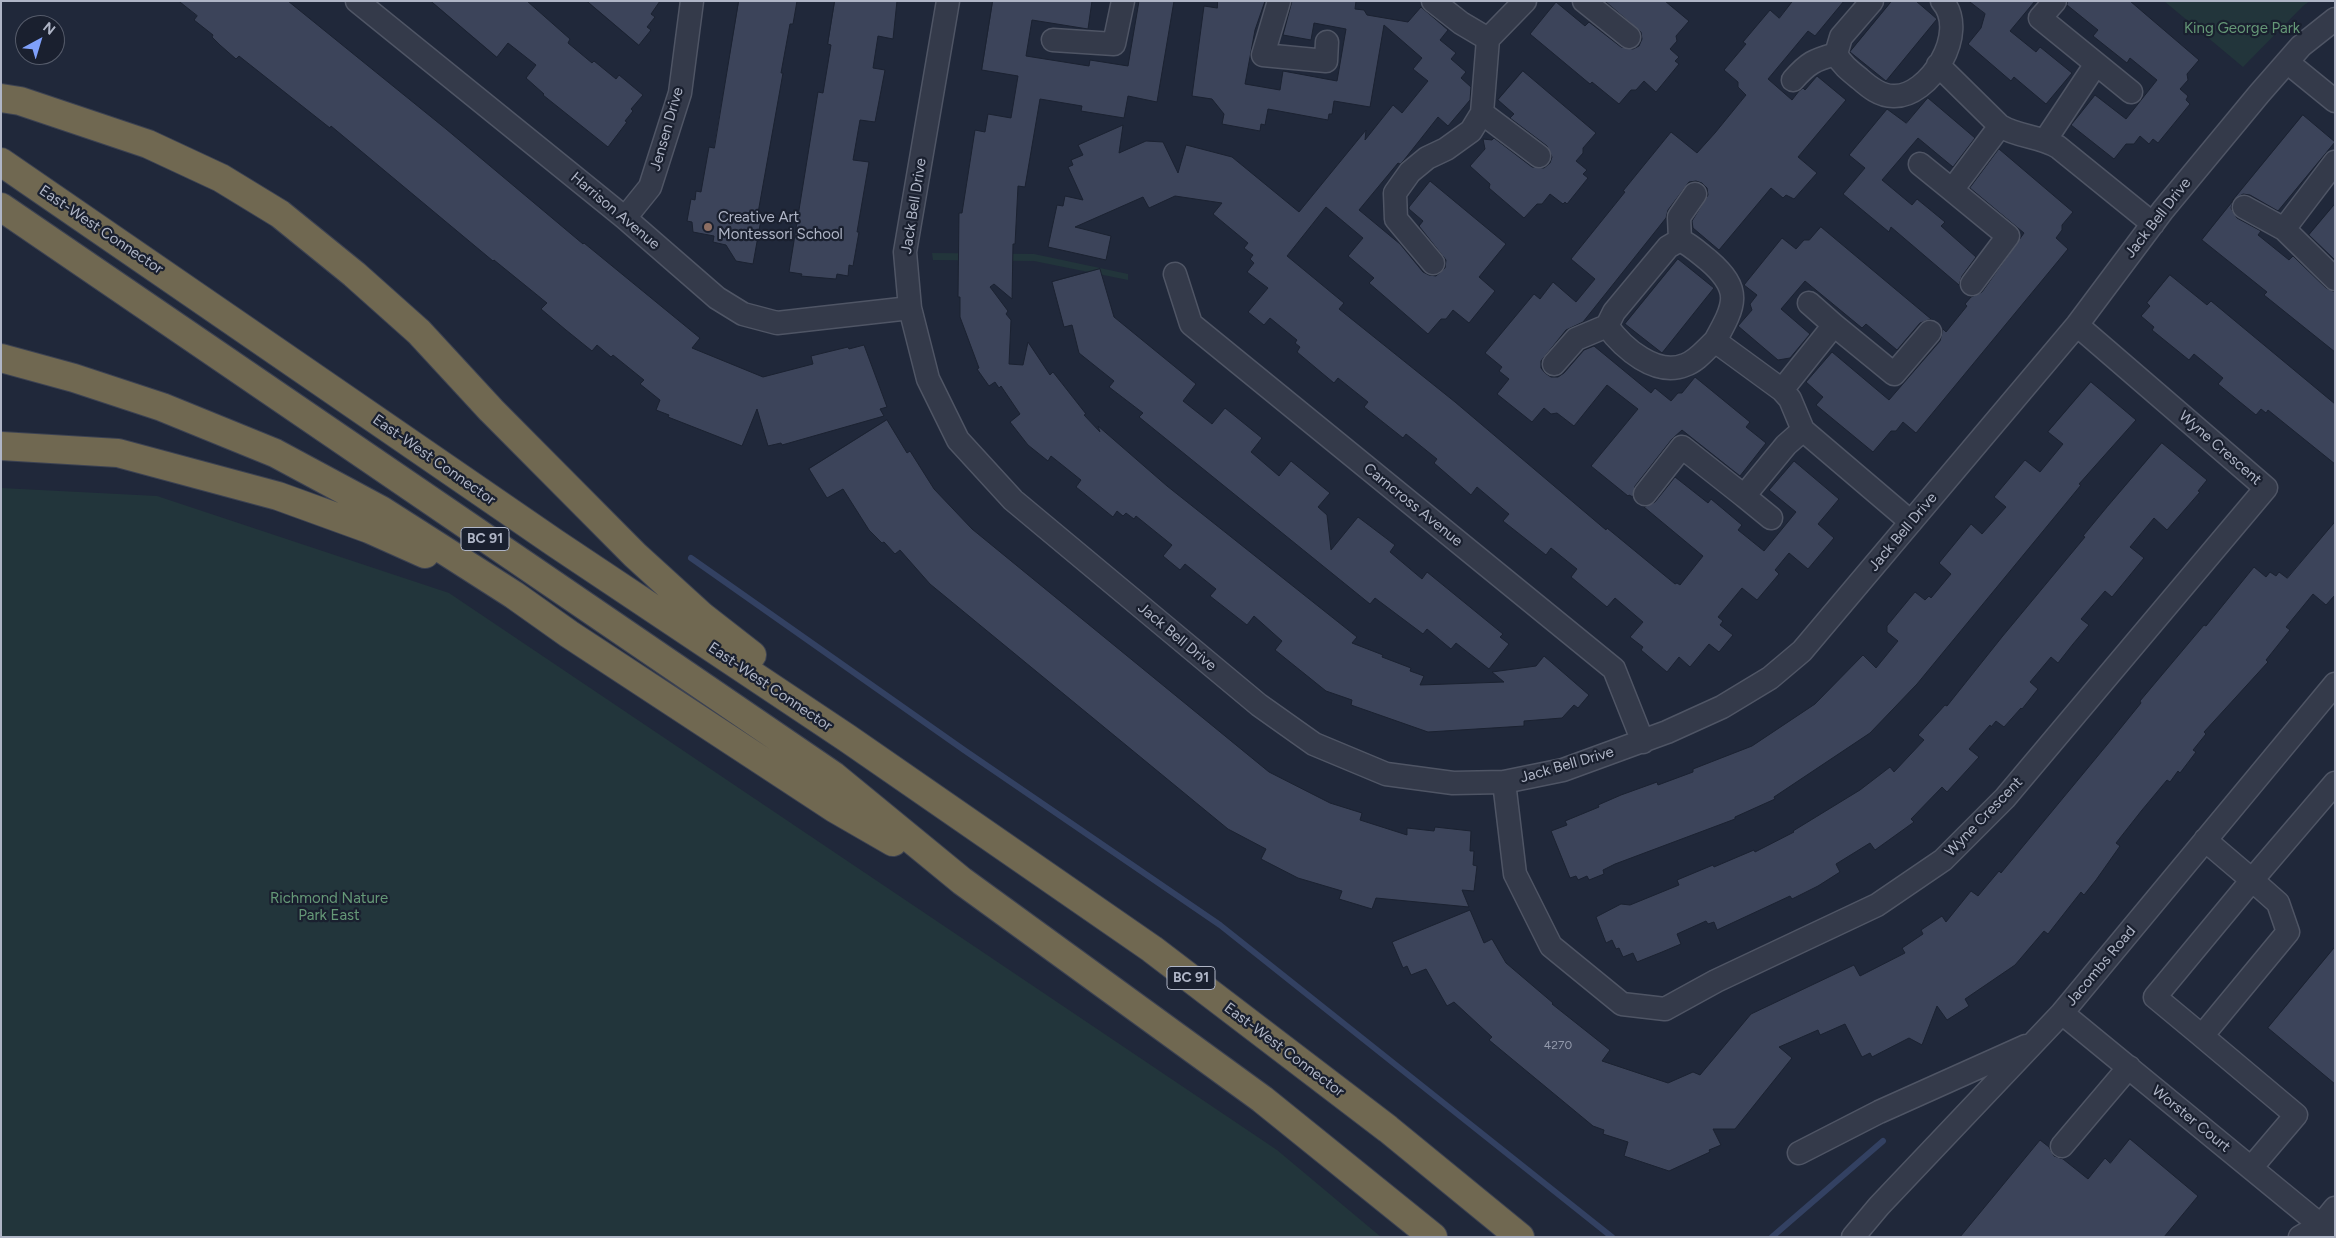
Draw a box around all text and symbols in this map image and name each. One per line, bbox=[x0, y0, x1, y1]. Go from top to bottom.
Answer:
north arrow bbox=[15, 15, 65, 65]
text: N bbox=[40, 19, 59, 39]
park label: King George Park bbox=[2184, 20, 2300, 38]
street label: Jensen Drive bbox=[646, 85, 688, 173]
street label: Jack Bell Drive bbox=[898, 157, 930, 255]
street label: Harrison Avenue bbox=[567, 168, 663, 254]
street label: Jack Bell Drive bbox=[2121, 174, 2195, 262]
street label: East-West Connector bbox=[36, 182, 166, 278]
place label: Creative Art Montessori School bbox=[718, 209, 843, 244]
marker: Creative Art Montessori School bbox=[702, 221, 714, 233]
street label: Wyne Crescent bbox=[2175, 407, 2265, 489]
street label: East-West Connector bbox=[369, 411, 499, 509]
street label: Carncross Avenue bbox=[1360, 460, 1466, 550]
street label: Jack Bell Drive bbox=[1865, 489, 1941, 575]
road number: BC 91 bbox=[461, 528, 509, 550]
street label: Jack Bell Drive bbox=[1134, 599, 1220, 675]
street label: East-West Connector bbox=[705, 639, 835, 735]
street label: Jack Bell Drive bbox=[1518, 743, 1616, 787]
street label: Wyne Crescent bbox=[1941, 773, 2027, 861]
park label: Richmond Nature Park East bbox=[270, 890, 388, 925]
street label: Jacombs Road bbox=[2062, 922, 2140, 1010]
road number: BC 91 bbox=[1167, 966, 1215, 990]
street label: East-West Connector bbox=[1220, 999, 1348, 1101]
house number: 4270 bbox=[1544, 1038, 1572, 1052]
street label: Worster Court bbox=[2148, 1082, 2234, 1156]

